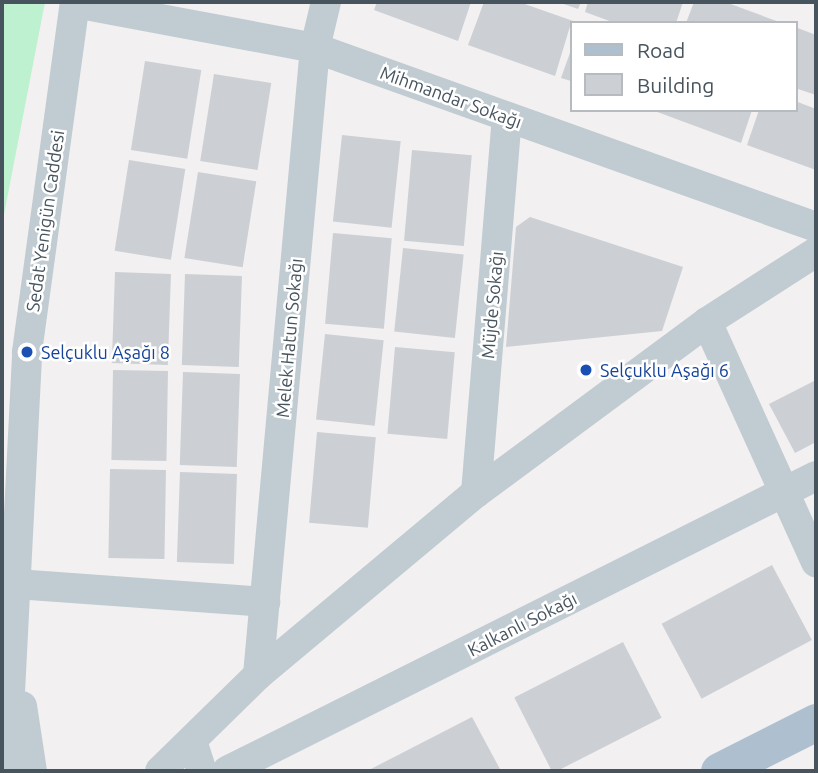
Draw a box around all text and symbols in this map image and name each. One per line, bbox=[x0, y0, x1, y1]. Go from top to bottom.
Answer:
legend bbox=[570, 21, 797, 112]
text: Road bbox=[637, 38, 685, 62]
street label: Mihmandar Sokağı bbox=[377, 61, 525, 133]
text: Building bbox=[637, 73, 714, 97]
street label: Sedat Yenigün Caddesi bbox=[22, 129, 68, 313]
street label: Müjde Sokağı bbox=[477, 250, 507, 360]
street label: Melek Hatun Sokağı bbox=[271, 257, 307, 419]
place label: Selçuklu Aşağı 8 bbox=[41, 341, 170, 363]
marker: Selçuklu Aşağı 8 bbox=[19, 344, 35, 360]
place label: Selçuklu Aşağı 6 bbox=[600, 359, 729, 381]
marker: Selçuklu Aşağı 6 bbox=[578, 362, 594, 378]
street label: Kalkanlı Sokağı bbox=[464, 587, 580, 661]

